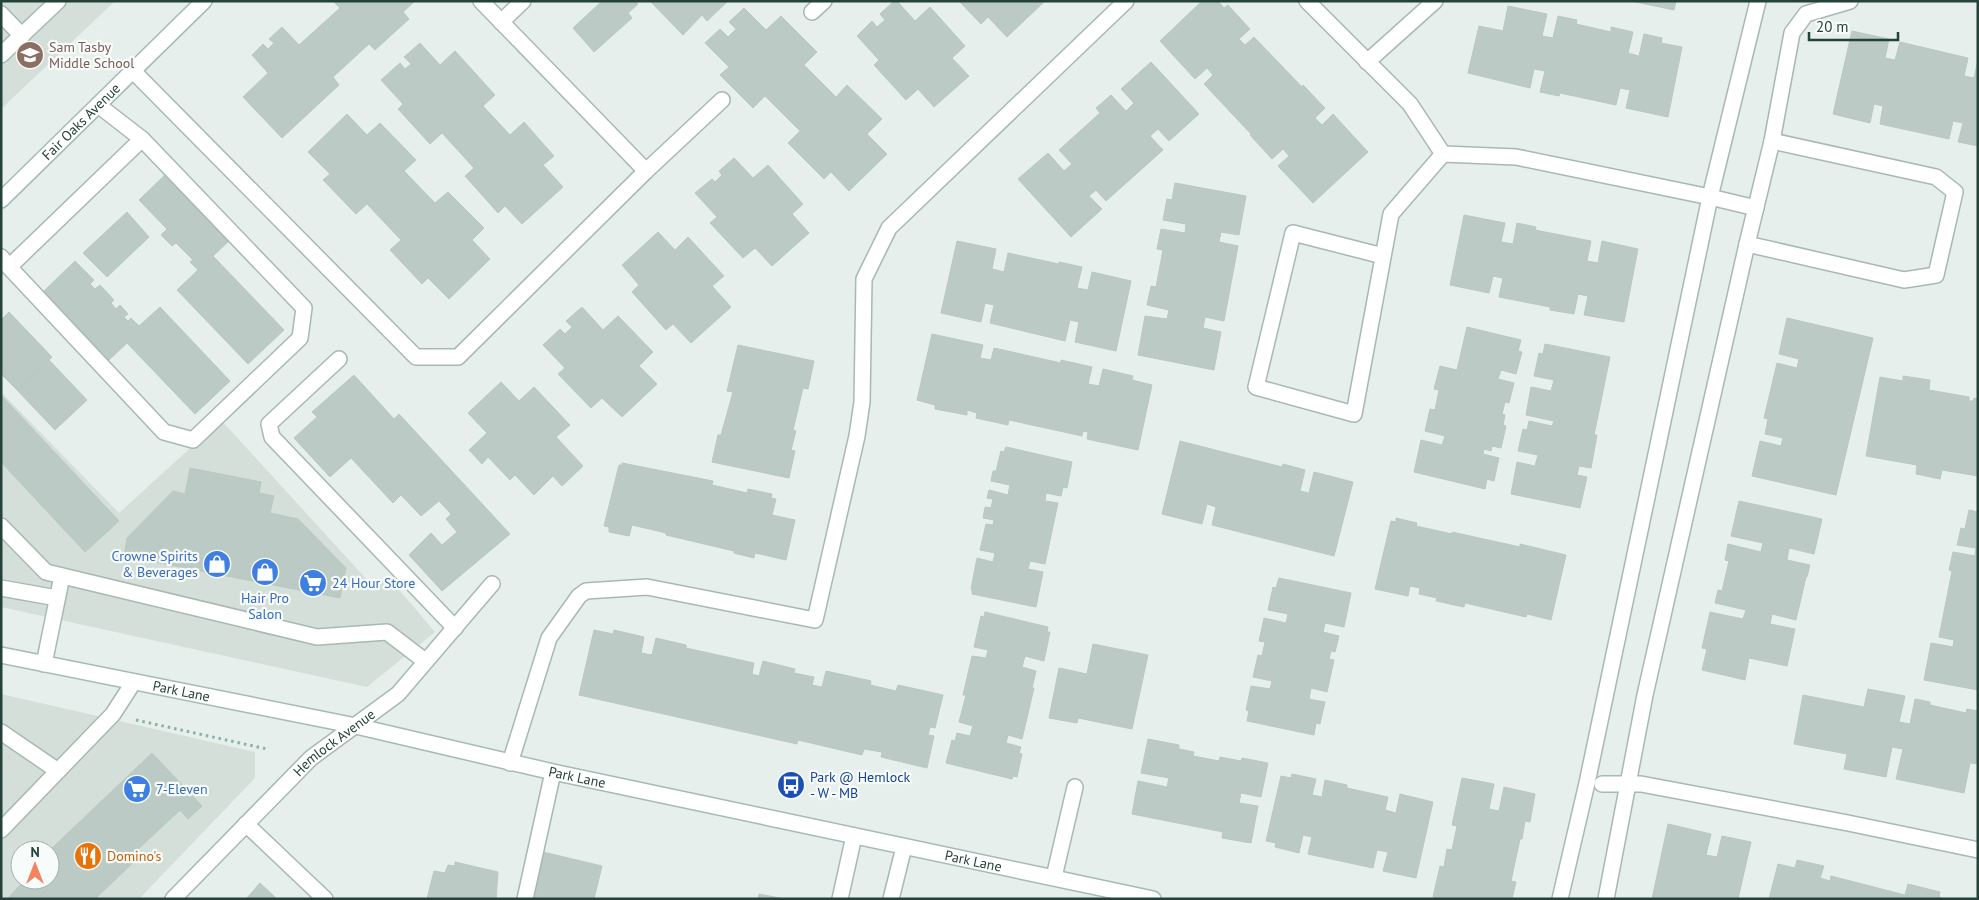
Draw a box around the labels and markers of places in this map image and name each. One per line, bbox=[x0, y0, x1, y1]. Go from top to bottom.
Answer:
place label: Sam Tasby Middle School bbox=[49, 38, 134, 72]
school or university icon: Sam Tasby Middle School bbox=[15, 40, 45, 70]
place label: Crowne Spirits & Beverages bbox=[111, 547, 198, 581]
shop icon: Crowne Spirits & Beverages bbox=[202, 549, 232, 579]
shop icon: Hair Pro Salon bbox=[250, 557, 280, 587]
supermarket icon: 24 Hour Store bbox=[298, 568, 328, 598]
place label: 24 Hour Store bbox=[332, 574, 415, 592]
place label: Hair Pro Salon bbox=[241, 589, 289, 623]
place label: Park @ Hemlock - W - MB bbox=[810, 768, 910, 802]
bus stop icon: Park @ Hemlock - W - MB bbox=[776, 770, 806, 800]
supermarket icon: 7-Eleven bbox=[122, 774, 152, 804]
place label: 7-Eleven bbox=[156, 780, 208, 798]
restaurant icon: Domino's bbox=[73, 841, 103, 871]
place label: Domino's bbox=[107, 847, 161, 865]

